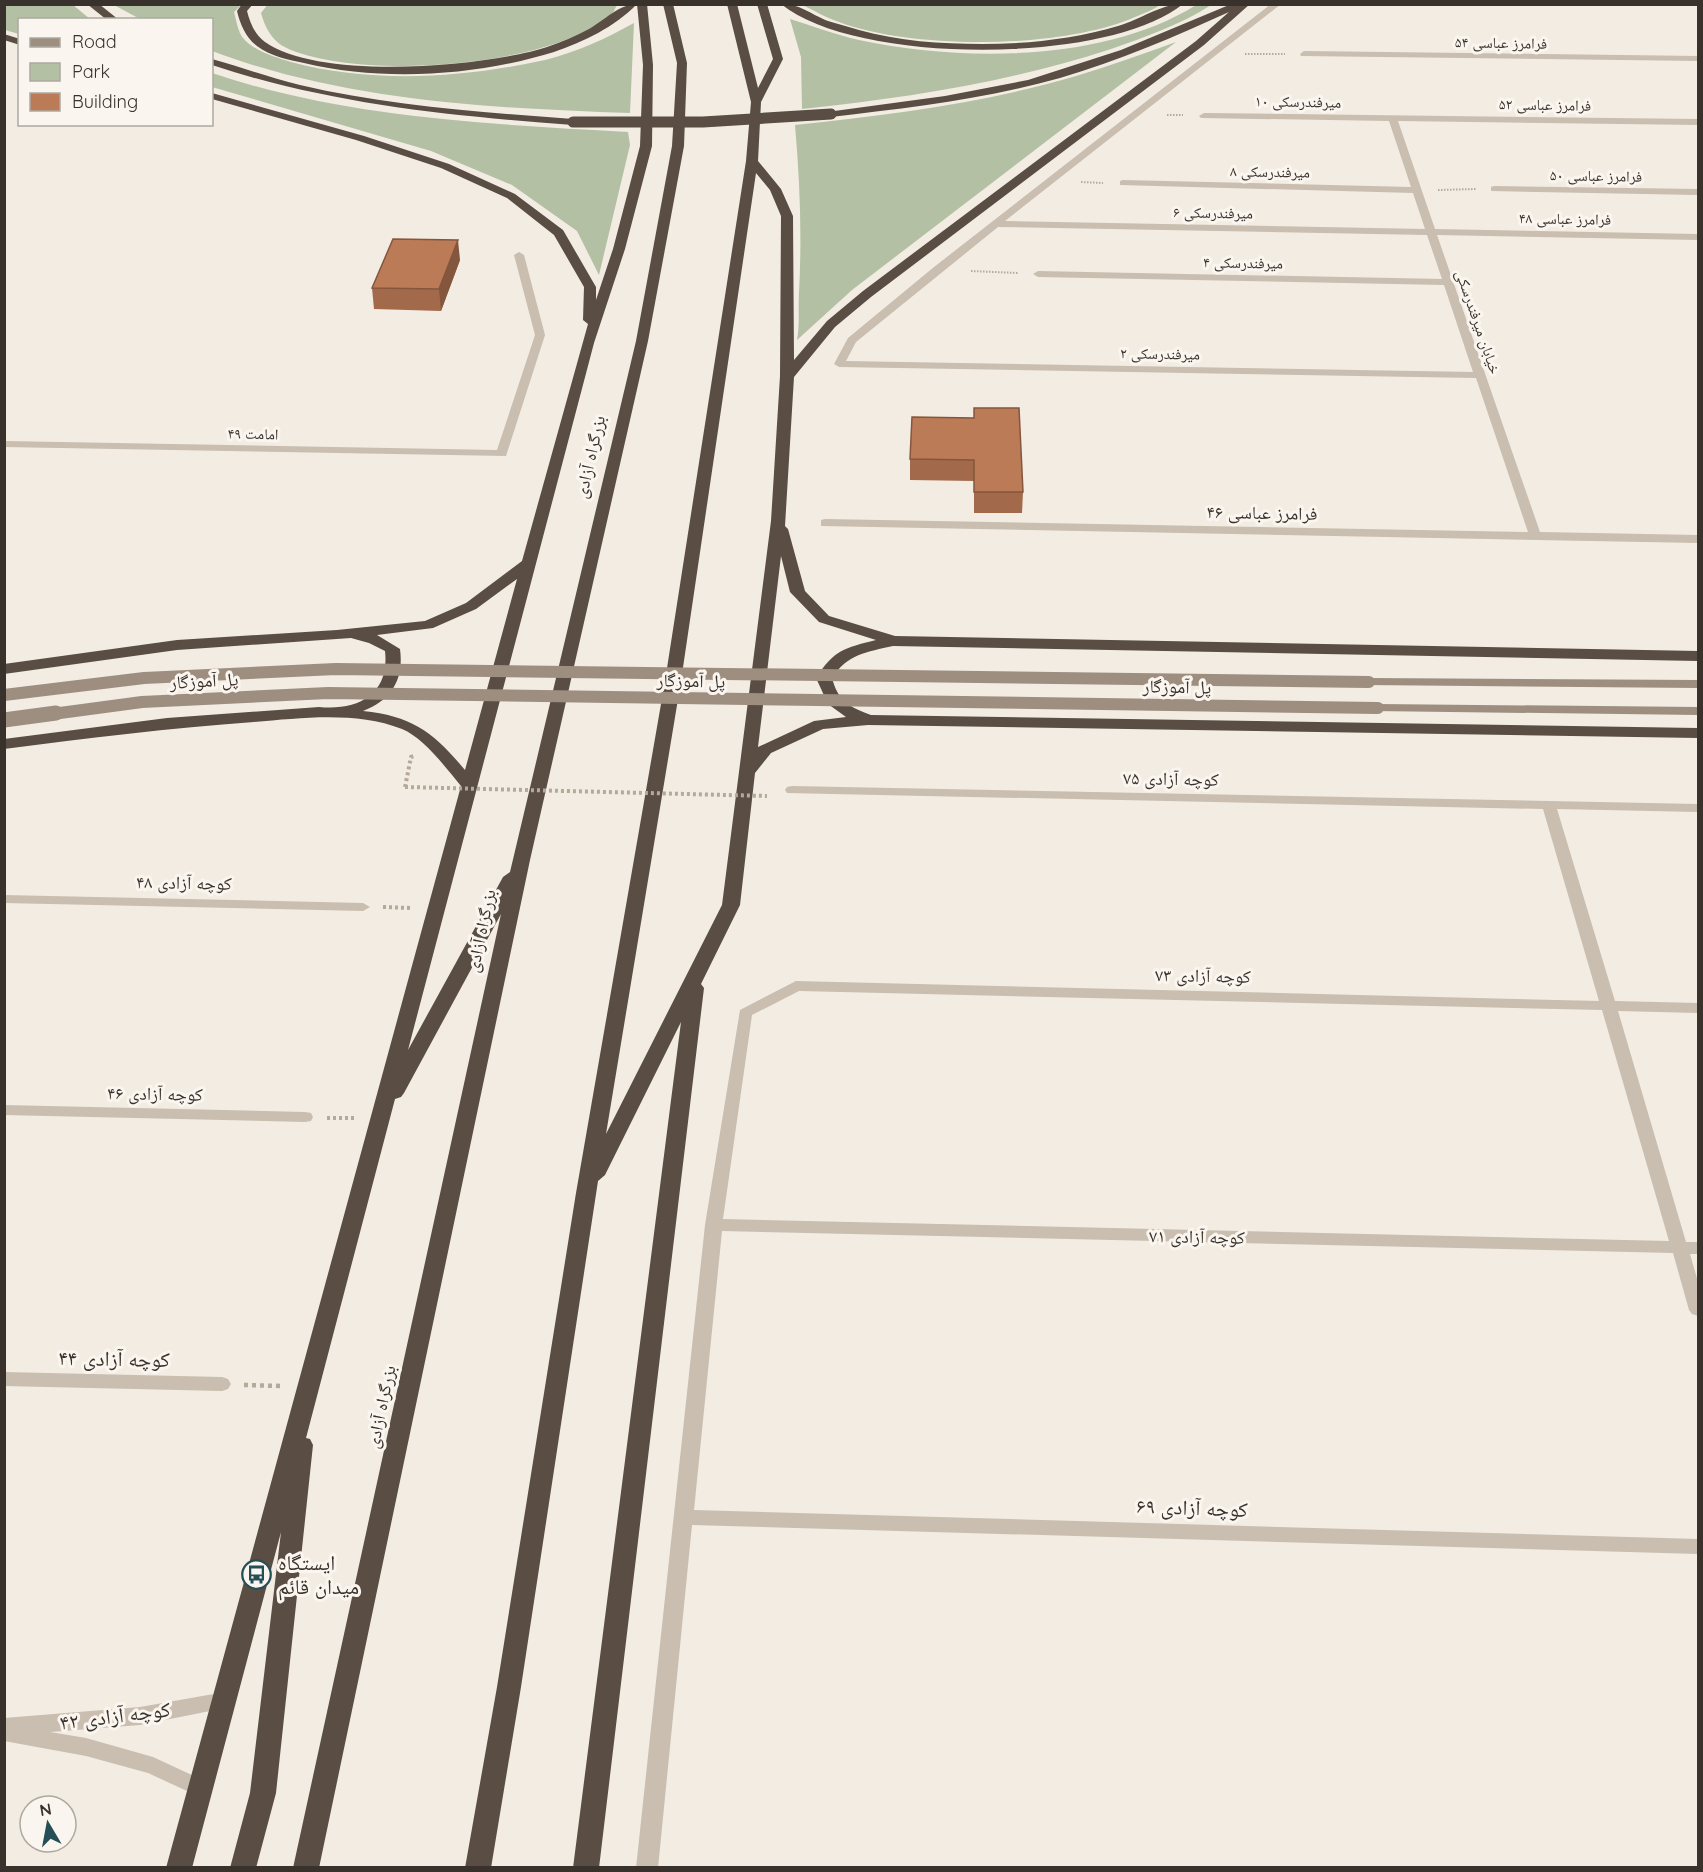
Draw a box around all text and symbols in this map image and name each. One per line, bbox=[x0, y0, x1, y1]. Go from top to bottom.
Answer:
legend bbox=[18, 18, 213, 126]
text: Road bbox=[72, 30, 117, 53]
street label: فرامرز عباسی ۵۴ bbox=[1455, 32, 1547, 54]
text: Park bbox=[72, 60, 110, 83]
text: Building bbox=[72, 90, 138, 113]
street label: میرفندرسکی ۱۰ bbox=[1255, 91, 1342, 113]
street label: فرامرز عباسی ۵۲ bbox=[1499, 94, 1591, 116]
street label: میرفندرسکی ۸ bbox=[1230, 161, 1310, 183]
street label: فرامرز عباسی ۵۰ bbox=[1550, 165, 1642, 187]
street label: میرفندرسکی ۶ bbox=[1173, 202, 1253, 224]
street label: فرامرز عباسی ۴۸ bbox=[1519, 208, 1611, 230]
street label: میرفندرسکی ۴ bbox=[1203, 252, 1283, 274]
street label: خیابان میرفندرسکی bbox=[1451, 267, 1505, 377]
street label: میرفندرسکی ۲ bbox=[1120, 343, 1200, 365]
street label: بزرگراه آزادی bbox=[569, 413, 610, 501]
street label: امامت ۴۹ bbox=[227, 424, 279, 443]
street label: فرامرز عباسی ۴۶ bbox=[1206, 500, 1318, 525]
street label: پل آموزگار bbox=[168, 667, 239, 694]
street label: پل آموزگار bbox=[656, 668, 725, 693]
street label: پل آموزگار bbox=[1142, 674, 1211, 699]
street label: کوچه آزادی ۷۵ bbox=[1123, 766, 1220, 791]
street label: کوچه آزادی ۴۸ bbox=[136, 870, 233, 895]
street label: بزرگراه آزادی bbox=[460, 887, 501, 975]
street label: کوچه آزادی ۷۳ bbox=[1155, 963, 1252, 988]
street label: کوچه آزادی ۴۶ bbox=[107, 1081, 204, 1106]
street label: کوچه آزادی ۷۱ bbox=[1149, 1224, 1246, 1249]
street label: کوچه آزادی ۴۴ bbox=[58, 1344, 170, 1372]
street label: بزرگراه آزادی bbox=[360, 1363, 401, 1451]
street label: کوچه آزادی ۶۹ bbox=[1136, 1492, 1248, 1522]
place label: ایستگاه میدان قائم bbox=[278, 1549, 359, 1601]
bus stop icon: ایستگاه میدان قائم bbox=[241, 1559, 273, 1591]
street label: کوچه آزادی ۴۲ bbox=[58, 1695, 172, 1735]
north arrow bbox=[18, 1794, 78, 1854]
text: N bbox=[38, 1798, 53, 1820]

